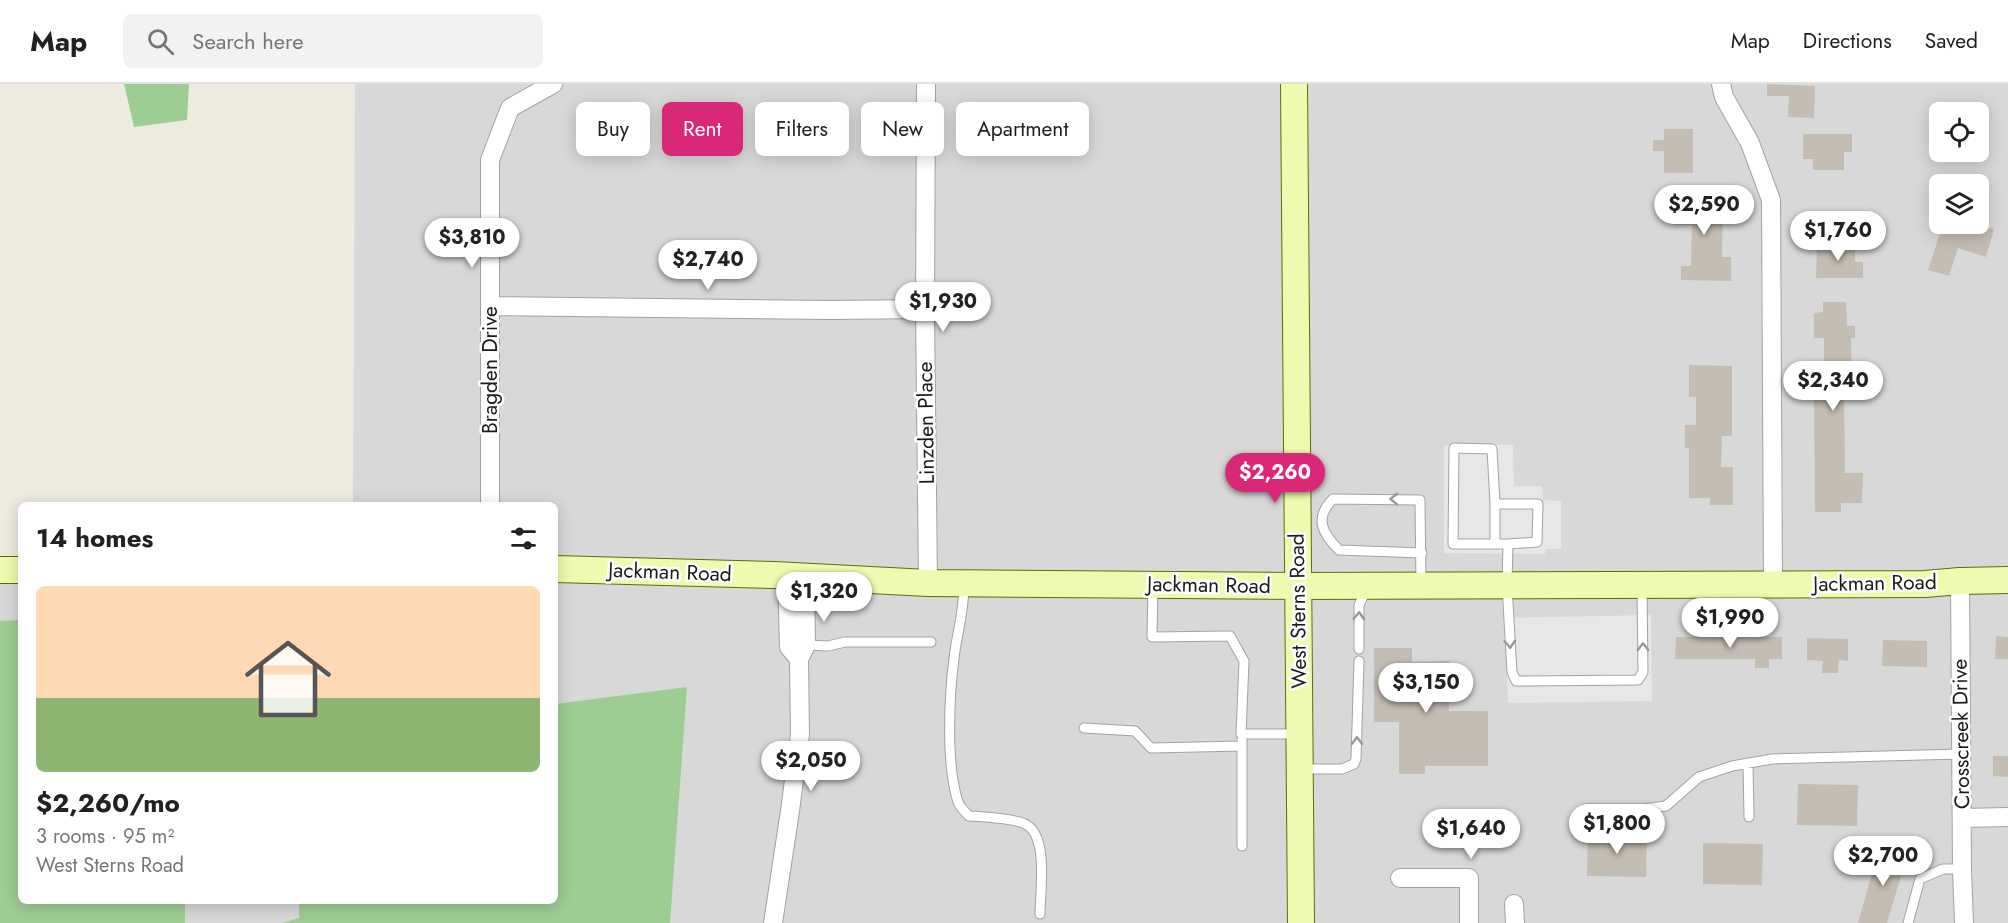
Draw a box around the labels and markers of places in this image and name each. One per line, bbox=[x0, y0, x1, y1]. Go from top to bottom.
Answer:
pin: $2,590 bbox=[1655, 185, 1753, 236]
pin: $1,760 bbox=[1789, 211, 1887, 262]
pin: $3,810 bbox=[423, 218, 521, 269]
pin: $2,740 bbox=[659, 240, 757, 291]
pin: $1,930 bbox=[894, 282, 992, 333]
pin: $2,340 bbox=[1784, 361, 1882, 412]
pin: $2,260 bbox=[1226, 453, 1324, 504]
pin: $1,320 bbox=[775, 572, 873, 623]
pin: $1,990 bbox=[1681, 598, 1779, 649]
pin: $3,150 bbox=[1377, 663, 1475, 714]
pin: $2,050 bbox=[762, 741, 860, 792]
pin: $1,800 bbox=[1568, 804, 1666, 855]
pin: $1,640 bbox=[1422, 809, 1520, 860]
pin: $2,700 bbox=[1834, 836, 1932, 887]

